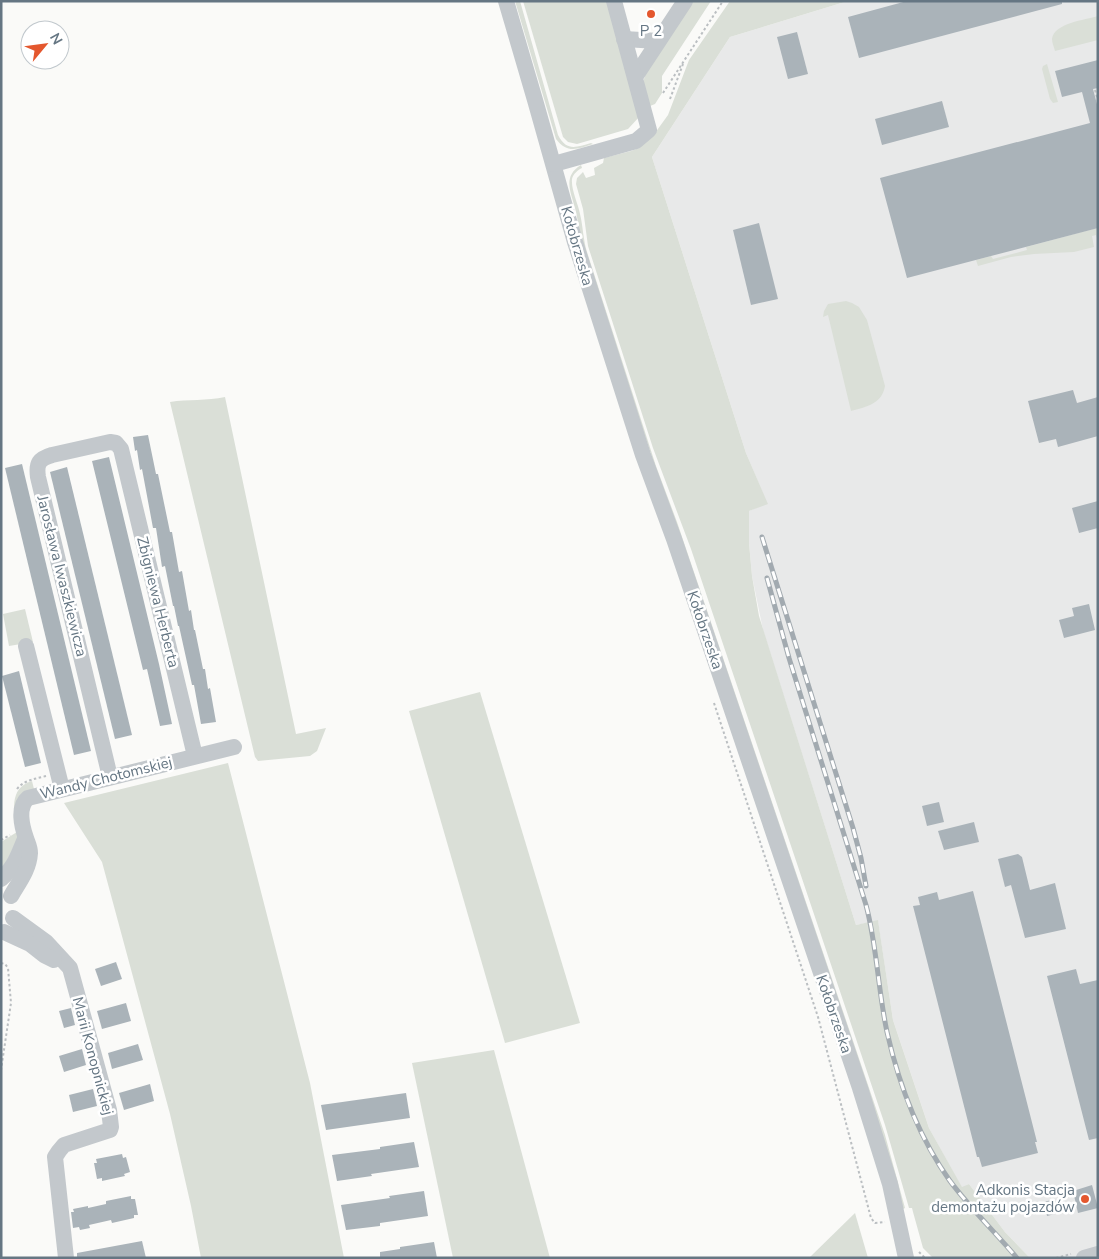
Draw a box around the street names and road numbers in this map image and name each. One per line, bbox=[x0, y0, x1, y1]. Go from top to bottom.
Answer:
street label: Kołobrzeska bbox=[556, 204, 598, 288]
street label: Jarosława Iwaszkiewicza bbox=[32, 492, 92, 659]
street label: Zbigniewa Herberta bbox=[132, 534, 184, 670]
street label: Kołobrzeska bbox=[682, 588, 728, 672]
street label: Wandy Chotomskiej bbox=[38, 752, 174, 804]
street label: Kołobrzeska bbox=[811, 972, 857, 1056]
street label: Marii Konopnickiej bbox=[68, 995, 118, 1117]

